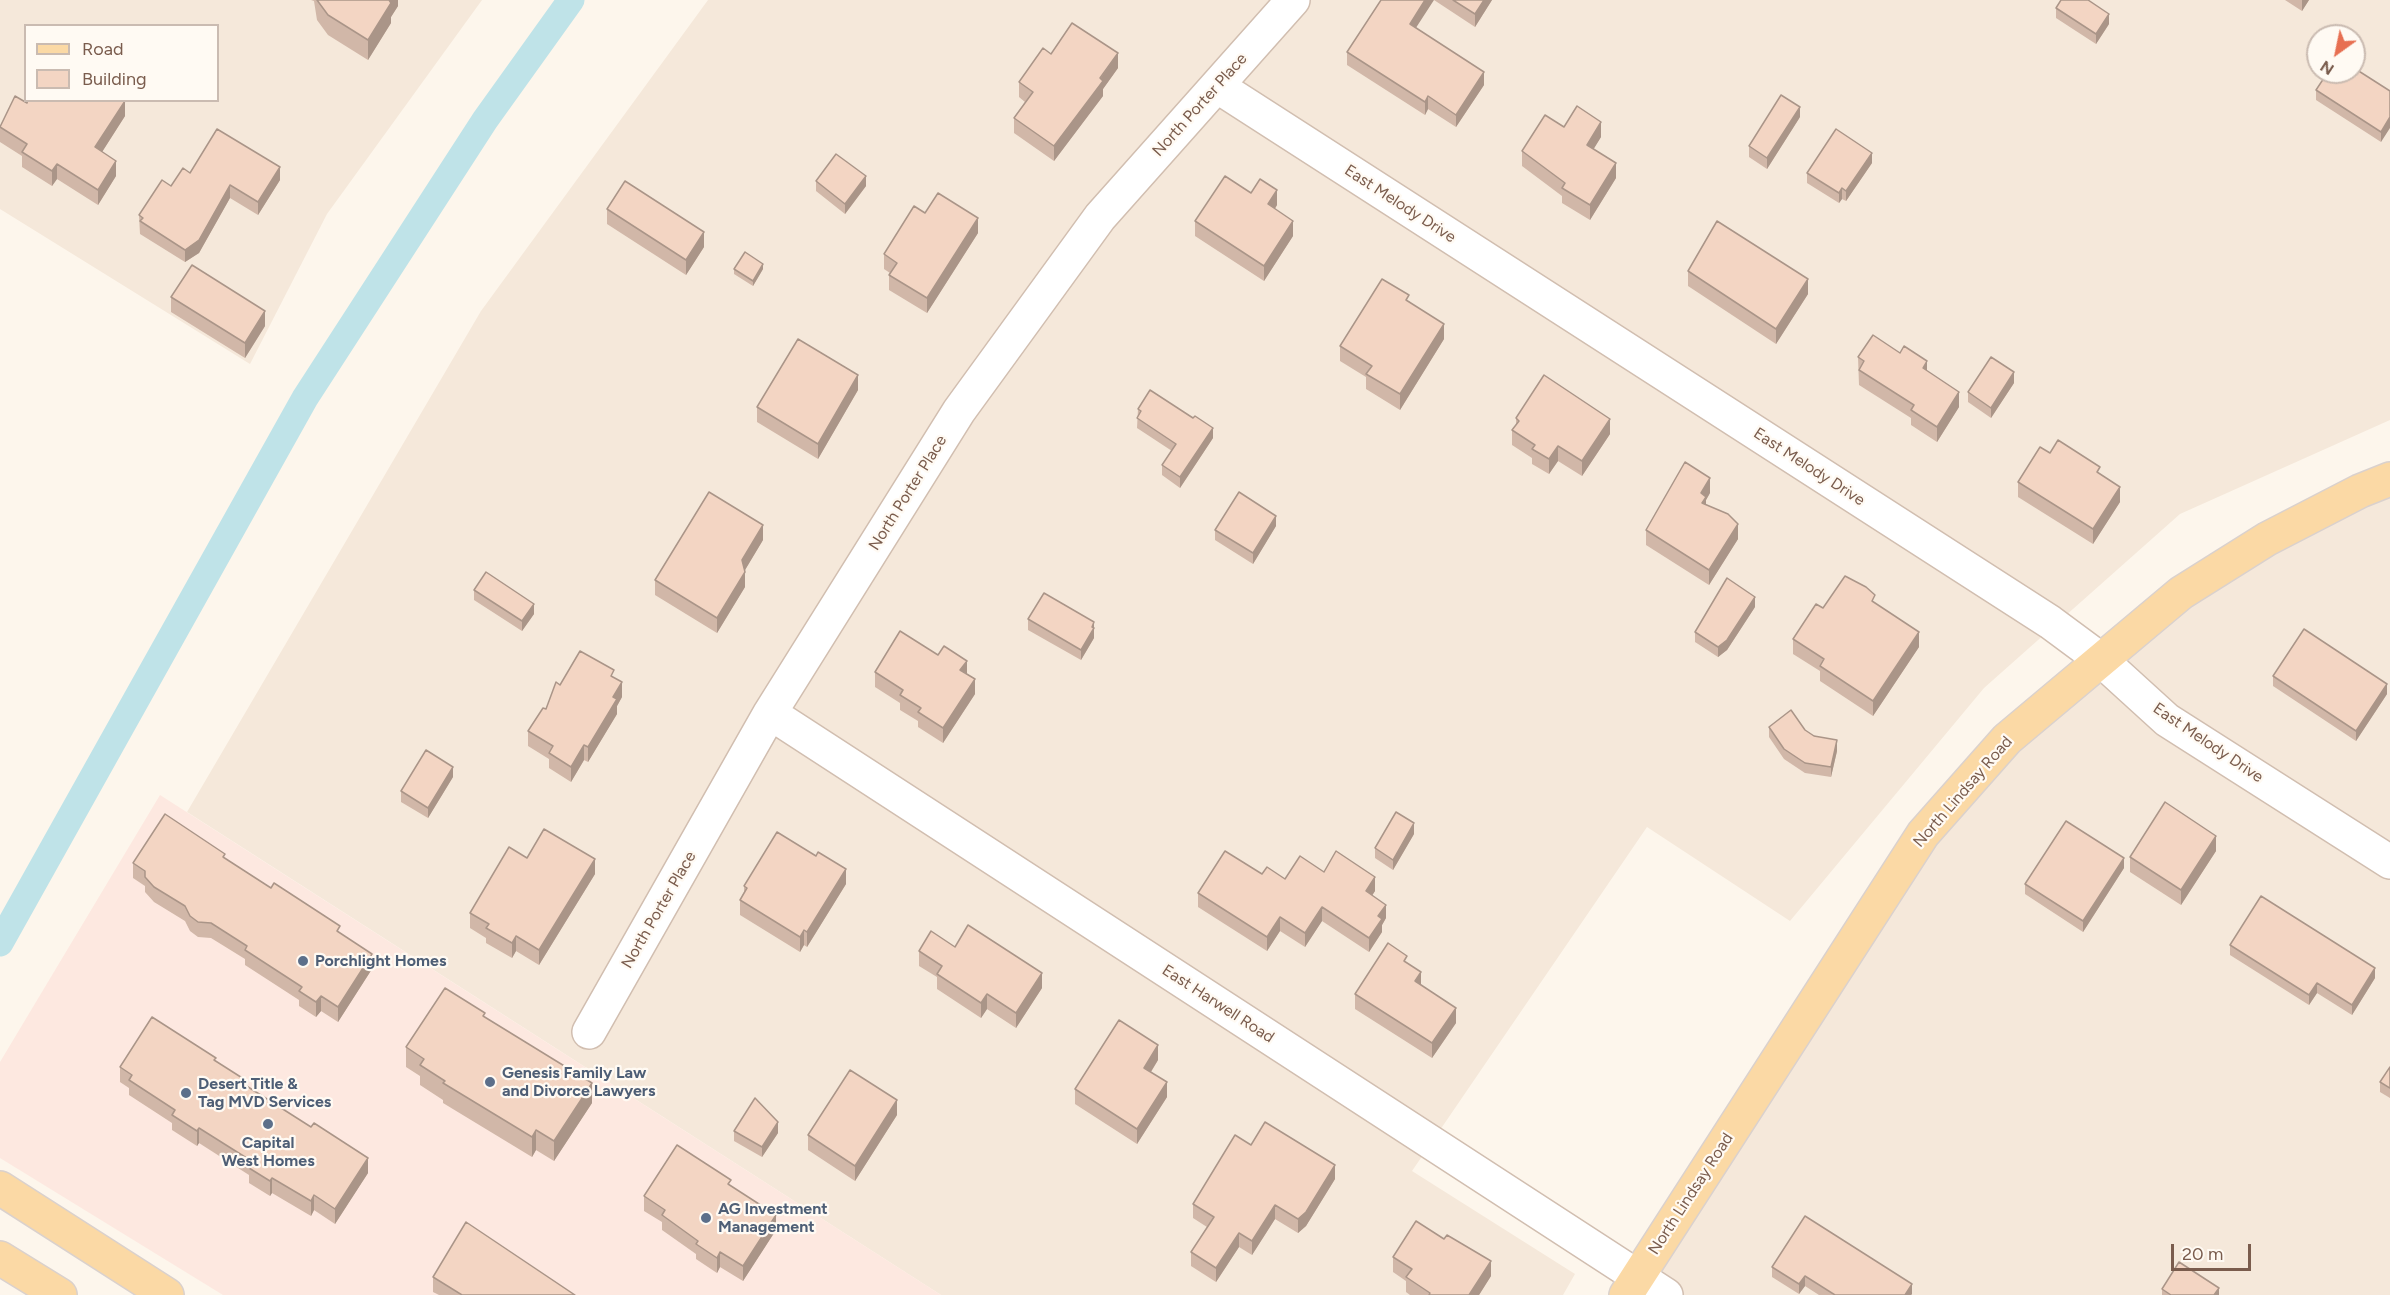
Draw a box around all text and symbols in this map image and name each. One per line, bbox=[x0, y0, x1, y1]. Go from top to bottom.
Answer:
legend bbox=[24, 24, 219, 102]
north arrow bbox=[2306, 24, 2366, 84]
text: Road bbox=[82, 38, 123, 60]
street label: North Porter Place bbox=[1149, 49, 1251, 161]
text: N bbox=[2317, 57, 2337, 79]
text: Building bbox=[82, 68, 147, 90]
street label: East Melody Drive bbox=[1341, 161, 1459, 247]
street label: East Melody Drive bbox=[1750, 424, 1868, 510]
street label: North Porter Place bbox=[865, 432, 951, 554]
street label: East Melody Drive bbox=[2149, 699, 2267, 787]
street label: North Lindsay Road bbox=[1909, 732, 2017, 852]
street label: North Porter Place bbox=[618, 848, 700, 972]
place label: Porchlight Homes bbox=[315, 951, 446, 971]
marker: Porchlight Homes bbox=[296, 954, 310, 968]
street label: East Harwell Road bbox=[1158, 961, 1278, 1047]
place label: Genesis Family Law and Divorce Lawyers bbox=[502, 1063, 655, 1101]
place label: Desert Title & Tag MVD Services bbox=[198, 1074, 331, 1112]
marker: Genesis Family Law and Divorce Lawyers bbox=[483, 1075, 497, 1089]
marker: Desert Title & Tag MVD Services bbox=[179, 1086, 193, 1100]
marker: Capital West Homes bbox=[261, 1117, 275, 1131]
street label: North Lindsay Road bbox=[1645, 1130, 1737, 1258]
place label: Capital West Homes bbox=[221, 1133, 315, 1171]
place label: AG Investment Management bbox=[718, 1199, 828, 1237]
marker: AG Investment Management bbox=[699, 1211, 713, 1225]
scale bar bbox=[2174, 1232, 2254, 1270]
text: 20 m bbox=[2182, 1243, 2223, 1265]

